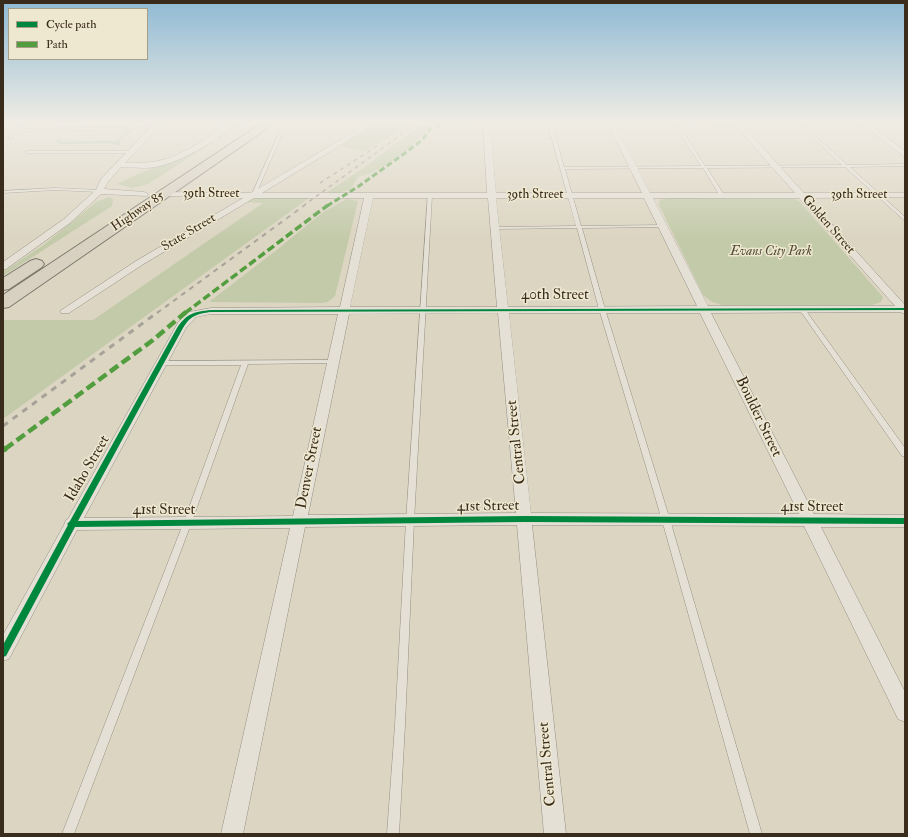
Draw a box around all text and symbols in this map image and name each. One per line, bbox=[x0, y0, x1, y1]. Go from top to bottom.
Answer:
legend bbox=[8, 8, 148, 60]
text: Cycle path bbox=[46, 17, 96, 32]
text: Path bbox=[46, 37, 68, 52]
street label: 39th Street bbox=[183, 186, 239, 202]
street label: 39th Street bbox=[507, 187, 563, 203]
street label: 39th Street bbox=[831, 187, 887, 203]
street label: Highway 85 bbox=[109, 189, 167, 235]
street label: Golden Street bbox=[798, 192, 858, 258]
street label: State Street bbox=[159, 211, 219, 255]
park label: Evans City Park bbox=[730, 244, 812, 260]
street label: 40th Street bbox=[521, 287, 589, 305]
street label: Boulder Street bbox=[731, 374, 785, 460]
street label: Central Street bbox=[504, 399, 530, 485]
street label: Denver Street bbox=[293, 425, 327, 511]
street label: Idaho Street bbox=[62, 433, 114, 505]
street label: 41st Street bbox=[456, 497, 520, 517]
street label: 41st Street bbox=[781, 499, 843, 517]
street label: 41st Street bbox=[133, 502, 195, 520]
street label: Central Street bbox=[535, 721, 561, 807]

